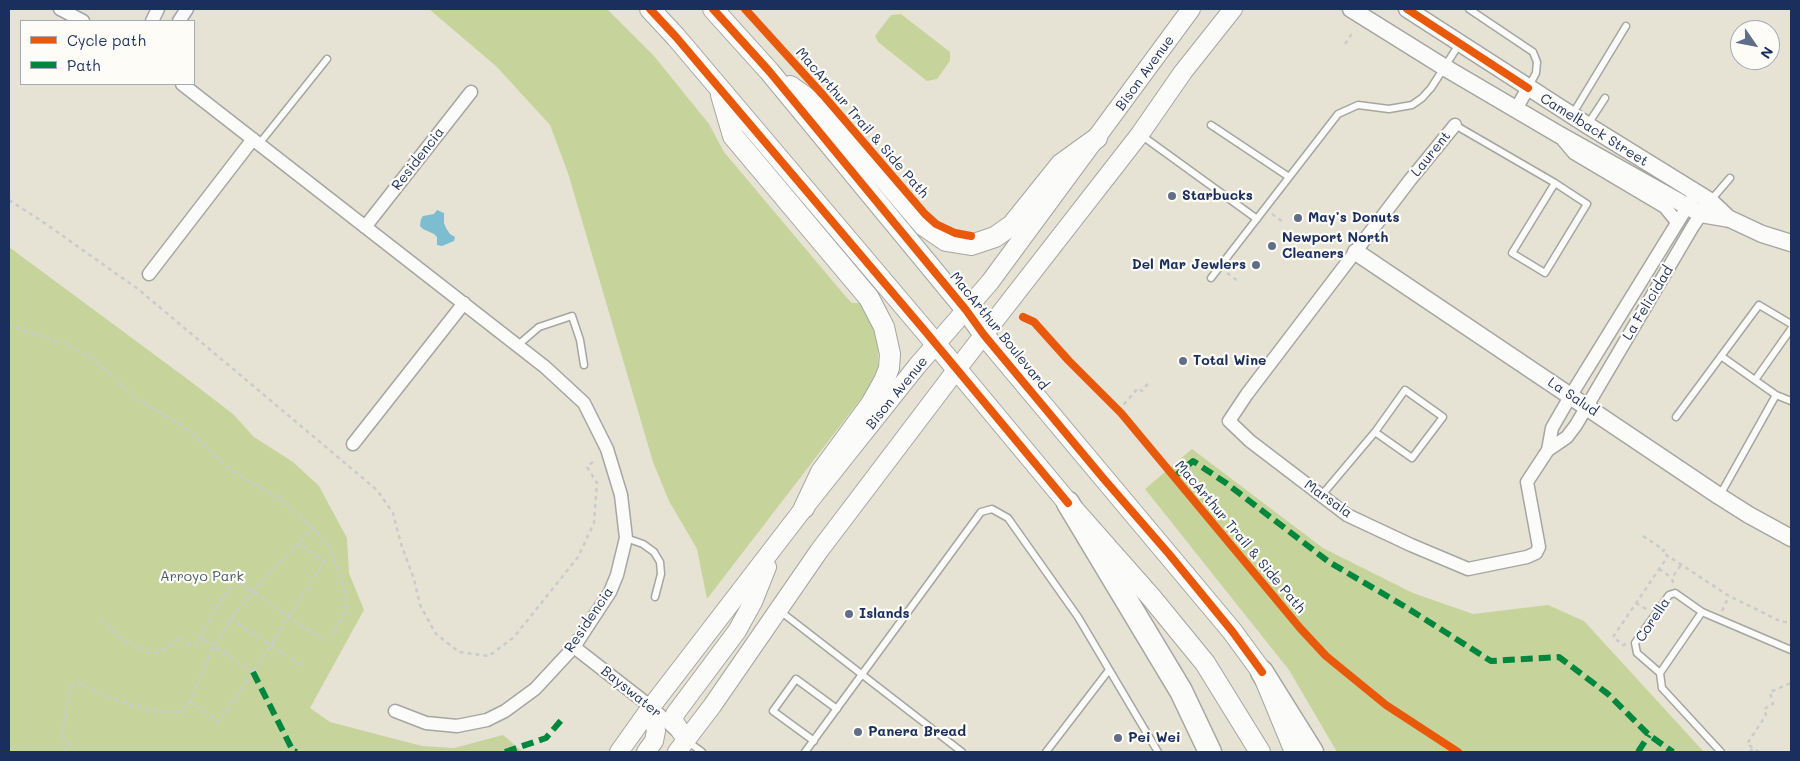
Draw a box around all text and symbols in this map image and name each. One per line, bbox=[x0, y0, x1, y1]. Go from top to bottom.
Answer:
legend bbox=[20, 20, 195, 85]
north arrow bbox=[1730, 20, 1780, 70]
text: Cycle path bbox=[67, 30, 146, 50]
street label: Bison Avenue bbox=[1112, 32, 1178, 114]
text: N bbox=[1756, 43, 1778, 63]
street label: MacArthur Trail & Side Path bbox=[792, 44, 932, 202]
text: Path bbox=[67, 55, 101, 75]
street label: Camelback Street bbox=[1537, 90, 1651, 170]
street label: Residencia bbox=[388, 124, 448, 194]
street label: Laurent bbox=[1408, 128, 1454, 180]
place label: Starbucks bbox=[1182, 188, 1253, 204]
marker: Starbucks bbox=[1166, 190, 1178, 202]
place label: May’s Donuts bbox=[1308, 210, 1400, 226]
marker: May’s Donuts bbox=[1292, 212, 1304, 224]
place label: Newport North Cleaners bbox=[1282, 230, 1388, 262]
marker: Newport North Cleaners bbox=[1266, 240, 1278, 252]
place label: Del Mar Jewlers bbox=[1132, 257, 1246, 273]
marker: Del Mar Jewlers bbox=[1250, 259, 1262, 271]
street label: La Felicidad bbox=[1619, 263, 1677, 343]
street label: MacArthur Boulevard bbox=[946, 269, 1052, 393]
street label: Bison Avenue bbox=[863, 353, 931, 433]
place label: Total Wine bbox=[1193, 353, 1266, 369]
marker: Total Wine bbox=[1177, 355, 1189, 367]
street label: La Salud bbox=[1545, 374, 1601, 420]
street label: MacArthur Trail & Side Path bbox=[1171, 457, 1309, 617]
street label: Marsala bbox=[1301, 476, 1355, 522]
park label: Arroyo Park bbox=[160, 569, 244, 585]
street label: Residencia bbox=[561, 584, 617, 656]
street label: Corella bbox=[1632, 595, 1674, 645]
place label: Islands bbox=[859, 606, 910, 622]
marker: Islands bbox=[843, 608, 855, 620]
street label: Bayswater bbox=[597, 663, 665, 721]
place label: Panera Bread bbox=[868, 724, 966, 740]
marker: Panera Bread bbox=[852, 726, 864, 738]
place label: Pei Wei bbox=[1128, 730, 1181, 746]
marker: Pei Wei bbox=[1112, 732, 1124, 744]

